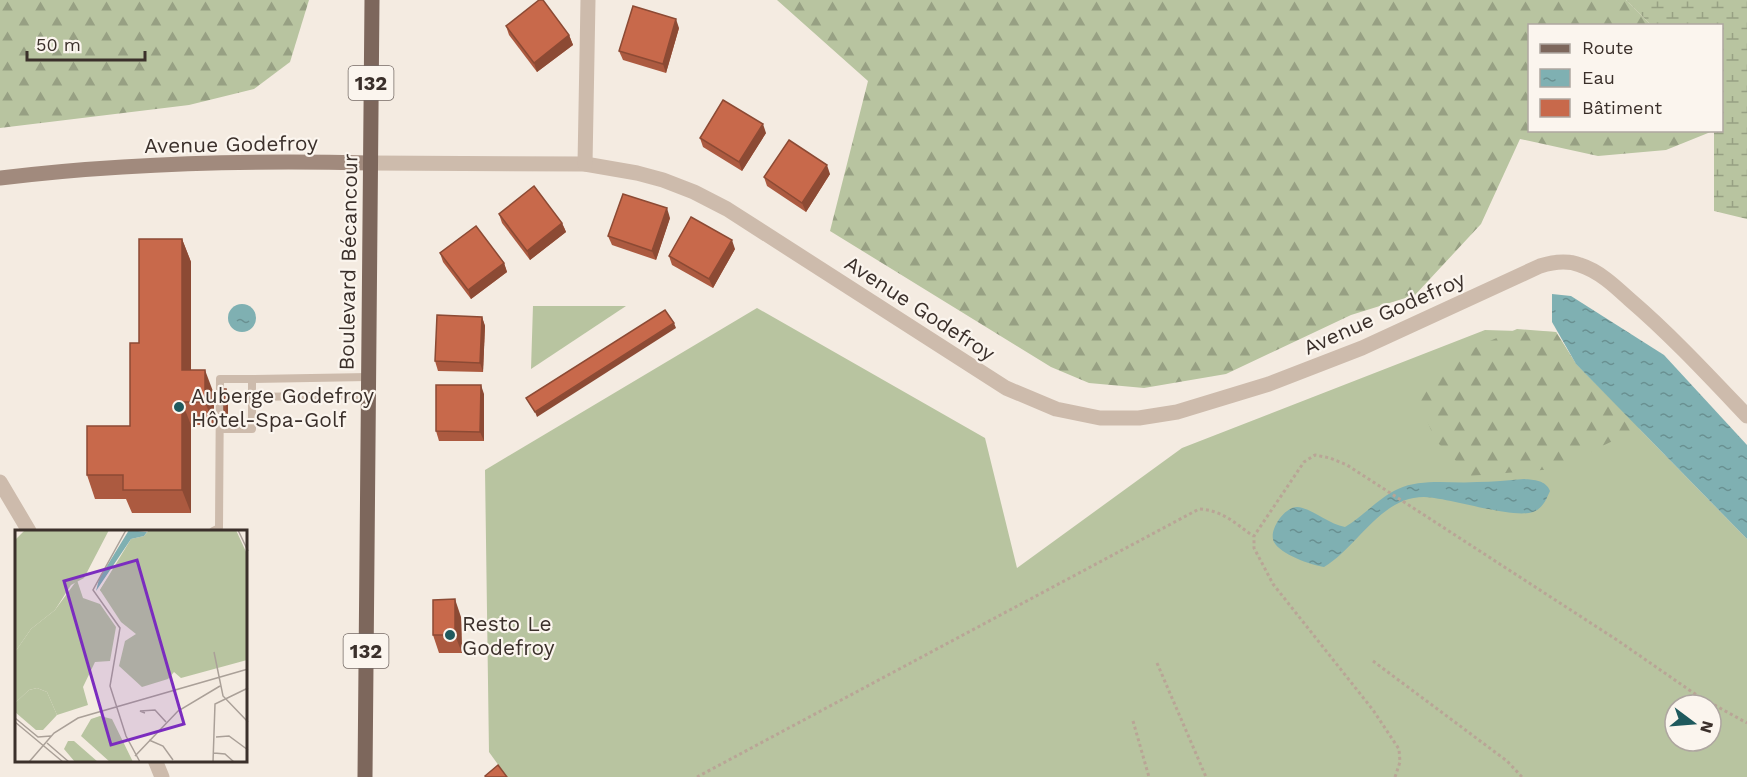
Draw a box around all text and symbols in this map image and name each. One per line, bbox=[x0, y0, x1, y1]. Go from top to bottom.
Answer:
scale bar bbox=[27, 24, 146, 62]
legend bbox=[1528, 24, 1723, 132]
text: 50 m bbox=[36, 34, 81, 55]
text: Route bbox=[1582, 37, 1634, 58]
road number: 132 bbox=[348, 66, 394, 100]
text: Eau bbox=[1582, 67, 1615, 88]
text: Bâtiment bbox=[1582, 97, 1662, 118]
street label: Avenue Godefroy bbox=[144, 130, 318, 158]
street label: Boulevard Bécancour bbox=[334, 153, 362, 371]
street label: Avenue Godefroy bbox=[840, 250, 1000, 366]
street label: Avenue Godefroy bbox=[1299, 266, 1469, 360]
place label: Auberge Godefroy Hôtel-Spa-Golf bbox=[191, 383, 374, 432]
marker: Auberge Godefroy Hôtel-Spa-Golf bbox=[172, 400, 186, 414]
inset map bbox=[15, 530, 248, 762]
place label: Resto Le Godefroy bbox=[462, 611, 555, 660]
marker: Resto Le Godefroy bbox=[443, 628, 457, 642]
road number: 132 bbox=[344, 634, 388, 668]
north arrow bbox=[1663, 693, 1723, 753]
text: N bbox=[1696, 719, 1718, 735]

